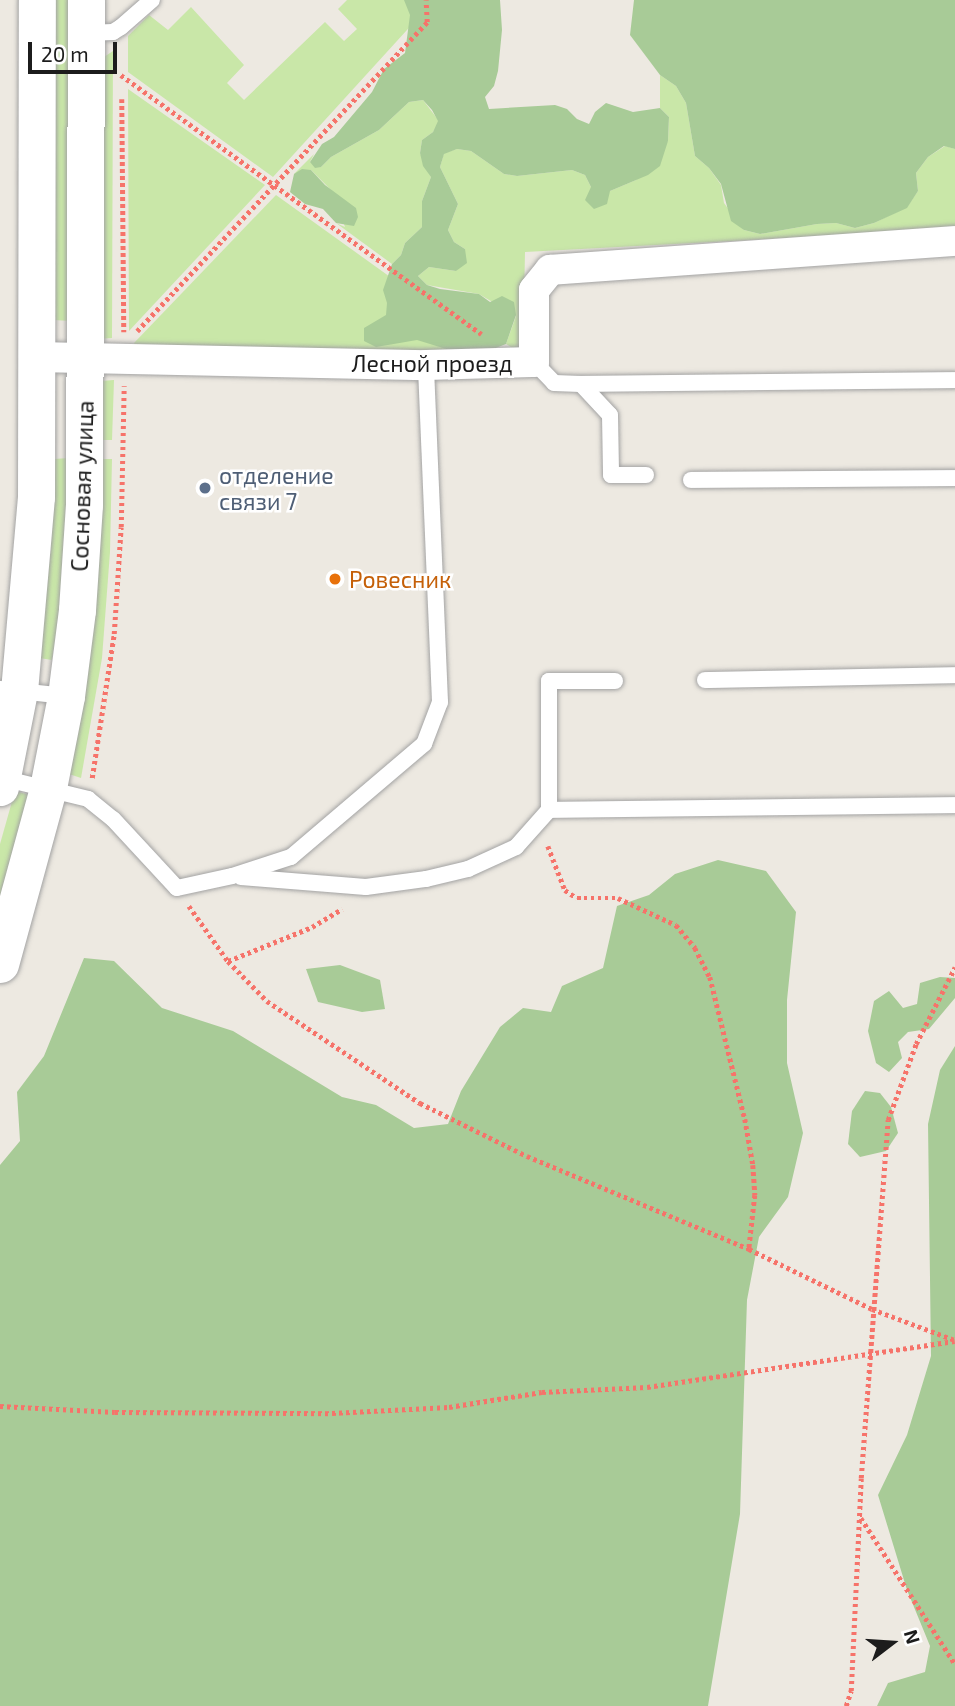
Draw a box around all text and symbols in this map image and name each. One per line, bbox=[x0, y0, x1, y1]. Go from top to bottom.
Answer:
scale bar bbox=[32, 28, 121, 72]
text: 20 m bbox=[41, 41, 89, 66]
street label: Лесной проезд bbox=[352, 349, 512, 377]
street label: Сосновая улица bbox=[65, 400, 99, 572]
place label: отделение связи 7 bbox=[219, 461, 334, 515]
marker: отделение связи 7 bbox=[197, 480, 213, 496]
place label: Ровесник bbox=[349, 565, 451, 593]
marker: Ровесник bbox=[327, 571, 343, 587]
north arrow bbox=[857, 1608, 927, 1678]
text: N bbox=[900, 1627, 926, 1647]

